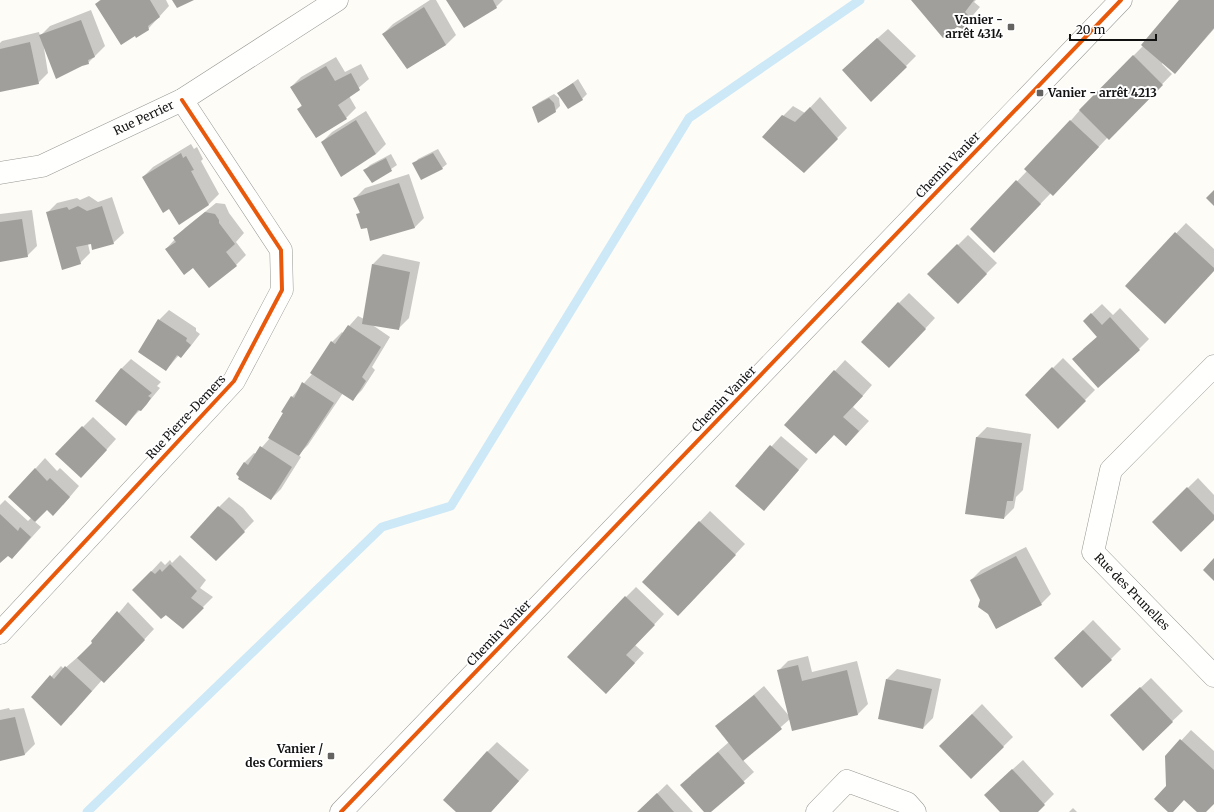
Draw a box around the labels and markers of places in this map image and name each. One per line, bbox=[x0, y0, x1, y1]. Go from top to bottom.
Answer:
place label: Vanier - arrêt 4314 bbox=[945, 12, 1003, 41]
marker: Vanier - arrêt 4314 bbox=[1006, 22, 1016, 32]
place label: Vanier - arrêt 4213 bbox=[1047, 85, 1157, 100]
marker: Vanier - arrêt 4213 bbox=[1035, 88, 1045, 98]
place label: Vanier / des Cormiers bbox=[245, 741, 323, 770]
marker: Vanier / des Cormiers bbox=[326, 751, 336, 761]

